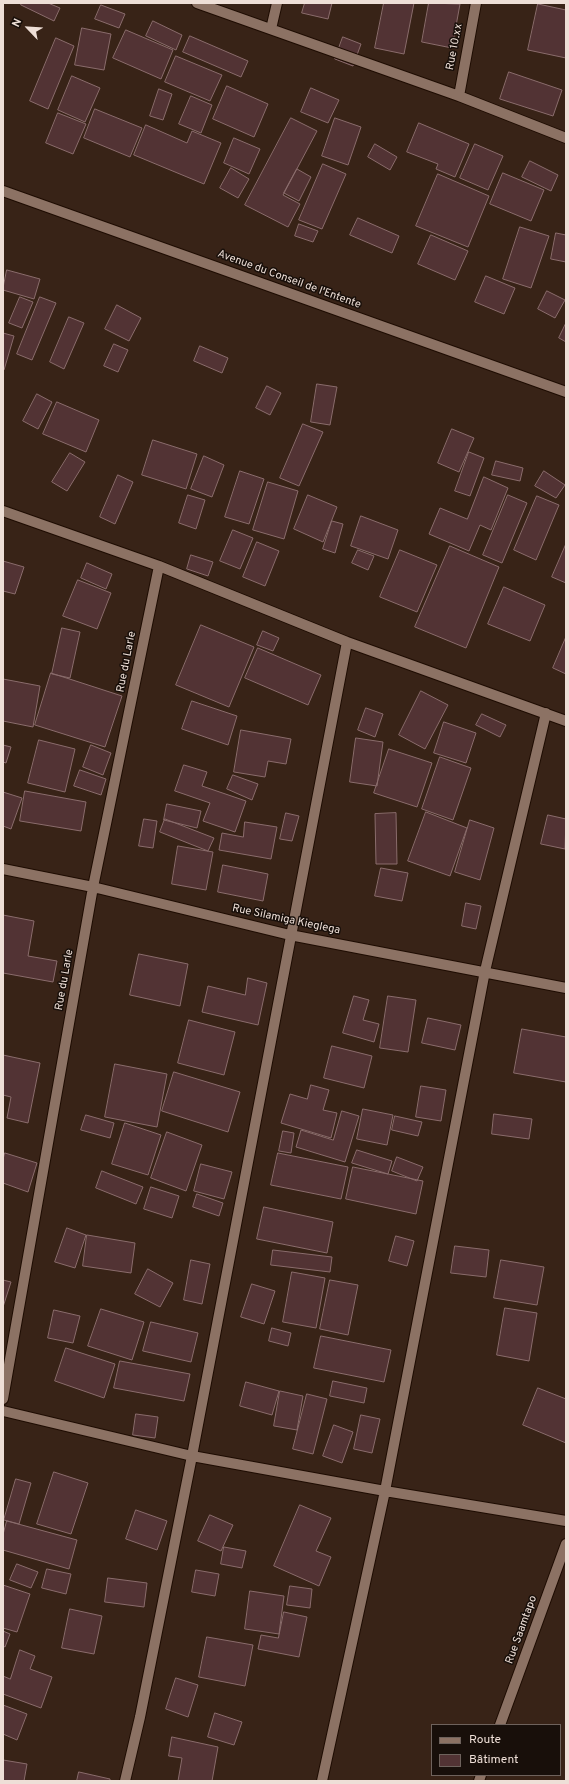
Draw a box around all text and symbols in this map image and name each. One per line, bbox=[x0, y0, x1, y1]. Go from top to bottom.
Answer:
north arrow bbox=[8, 8, 48, 48]
text: N bbox=[9, 16, 25, 29]
street label: Rue 10.xx bbox=[444, 23, 466, 71]
street label: Avenue du Conseil de l'Entente bbox=[216, 248, 362, 312]
street label: Rue du Larle bbox=[115, 630, 139, 694]
street label: Rue Silamiga Kieglega bbox=[231, 902, 341, 938]
street label: Rue du Larle bbox=[53, 948, 77, 1012]
street label: Rue Saamtapo bbox=[504, 1594, 540, 1666]
legend bbox=[431, 1724, 561, 1776]
text: Route bbox=[469, 1732, 501, 1748]
text: Bâtiment bbox=[469, 1752, 519, 1768]

